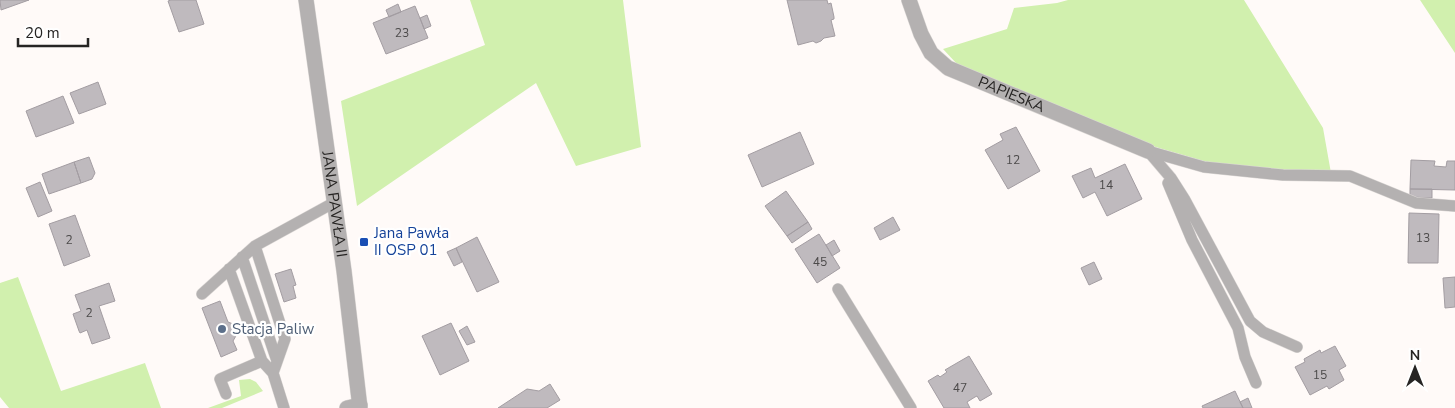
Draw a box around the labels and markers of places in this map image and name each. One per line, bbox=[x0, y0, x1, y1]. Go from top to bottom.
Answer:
place label: Jana Pawła II OSP 01 bbox=[373, 223, 449, 260]
marker: Jana Pawła II OSP 01 bbox=[358, 236, 370, 248]
place label: Stacja Paliw bbox=[232, 319, 315, 339]
marker: Stacja Paliw bbox=[216, 323, 228, 335]

